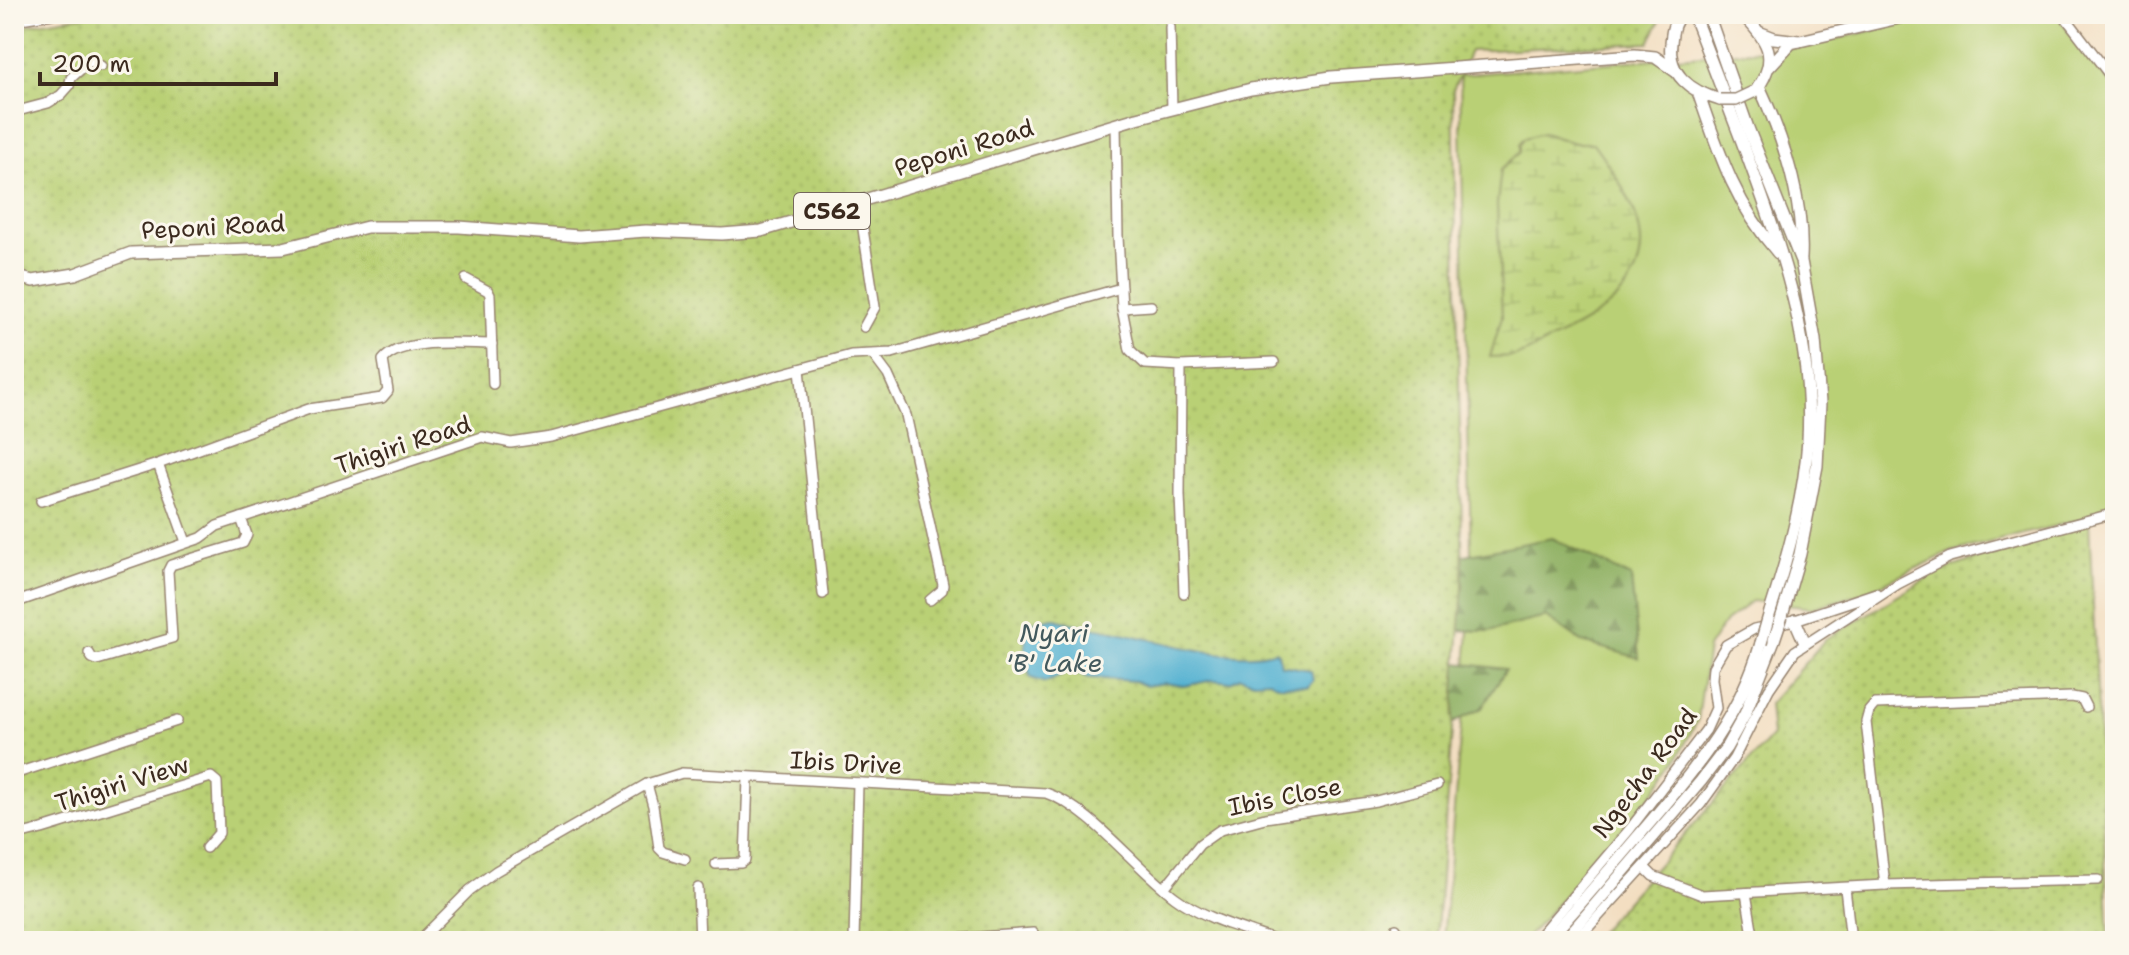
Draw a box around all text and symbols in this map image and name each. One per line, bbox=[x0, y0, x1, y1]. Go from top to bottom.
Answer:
scale bar bbox=[40, 36, 276, 86]
text: 200 m bbox=[52, 48, 130, 80]
street label: Peponi Road bbox=[890, 112, 1038, 184]
road number: C562 bbox=[794, 193, 870, 229]
street label: Peponi Road bbox=[140, 207, 286, 247]
street label: Thigiri Road bbox=[331, 408, 475, 482]
water label: Nyari 'B' Lake bbox=[1006, 615, 1102, 680]
street label: Ngecha Road bbox=[1585, 701, 1705, 845]
street label: Ibis Drive bbox=[789, 744, 903, 782]
street label: Thigiri View bbox=[51, 748, 193, 819]
street label: Ibis Close bbox=[1226, 770, 1344, 824]

